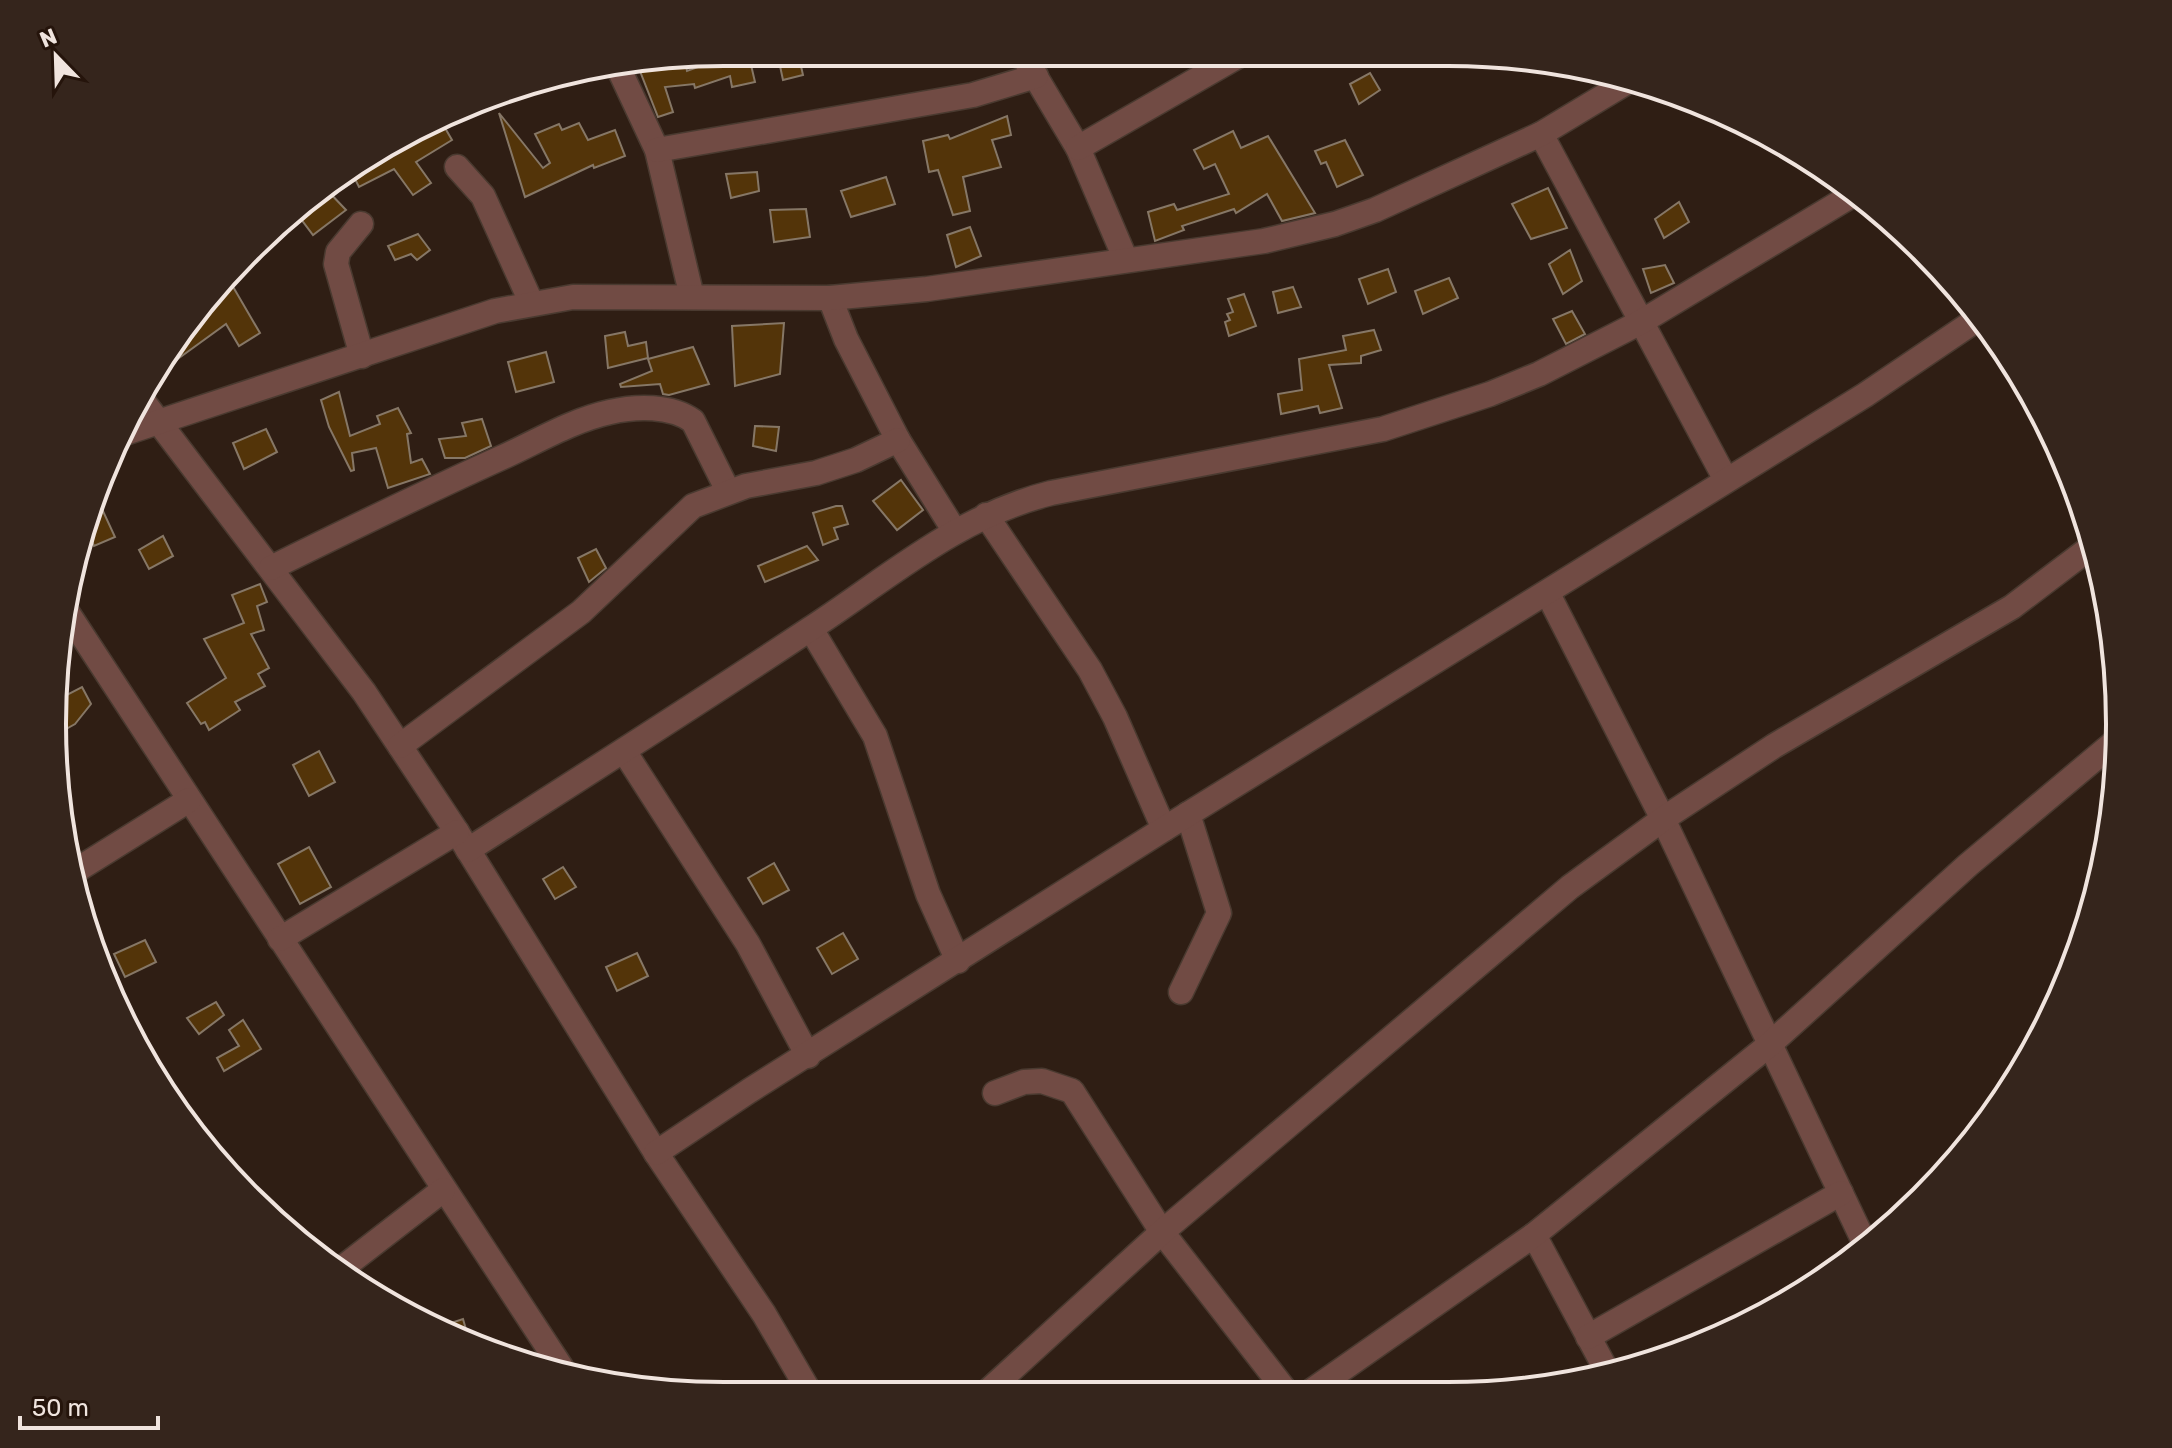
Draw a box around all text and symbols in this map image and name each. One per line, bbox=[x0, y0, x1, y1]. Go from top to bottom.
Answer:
north arrow bbox=[16, 16, 96, 96]
text: N bbox=[36, 23, 61, 54]
scale bar bbox=[20, 1380, 158, 1430]
text: 50 m bbox=[32, 1394, 89, 1422]

